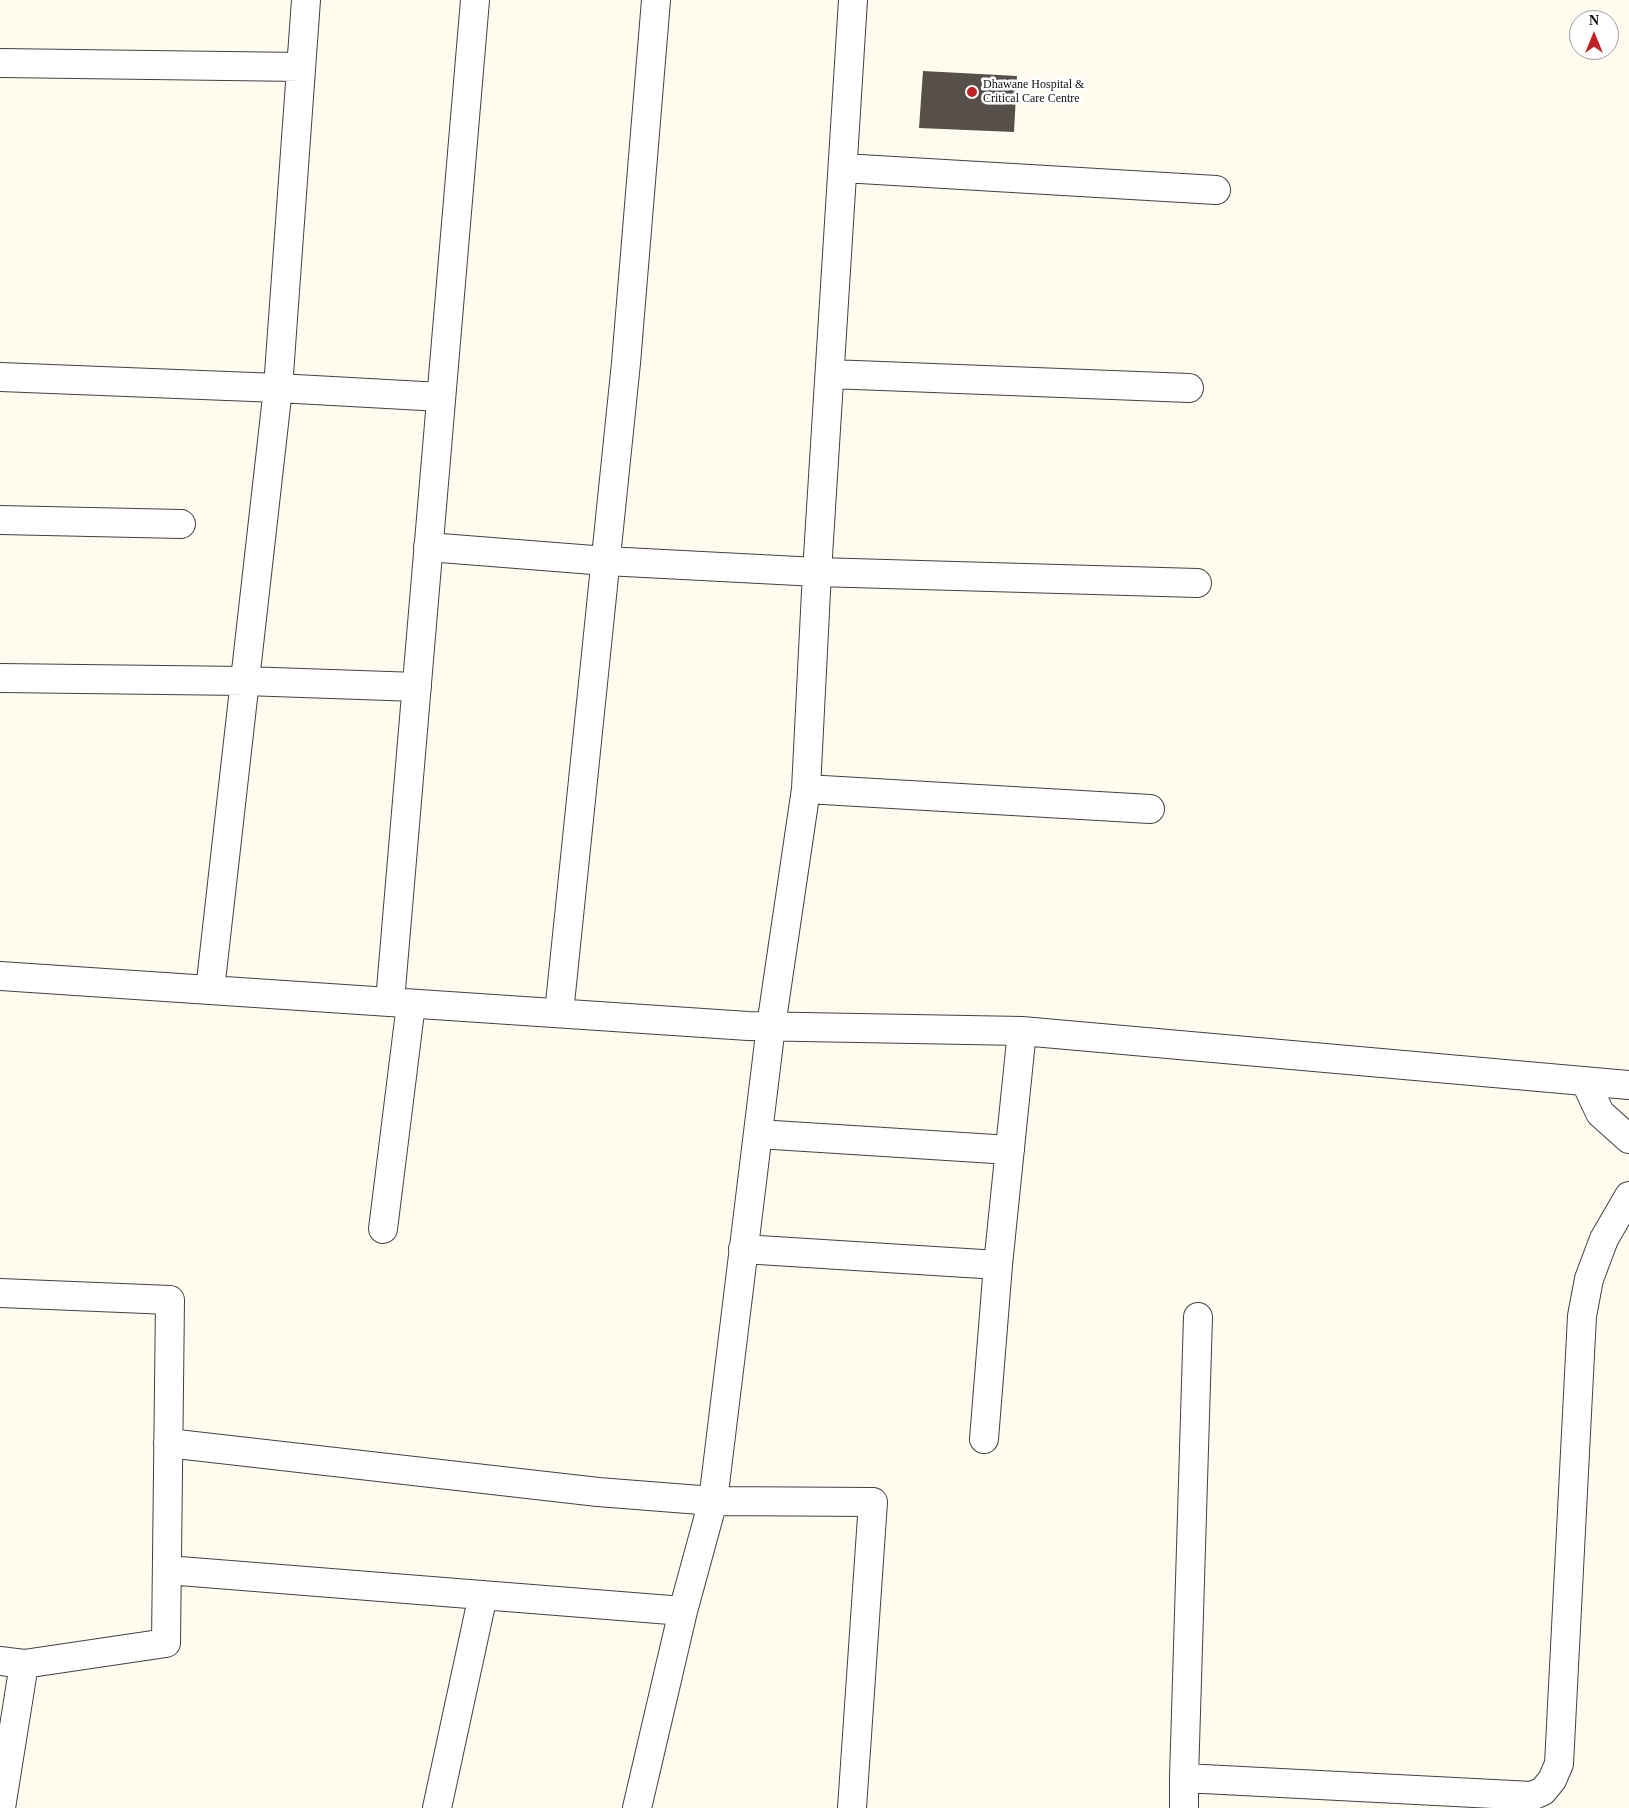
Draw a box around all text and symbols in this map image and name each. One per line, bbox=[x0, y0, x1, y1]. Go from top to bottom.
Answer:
north arrow bbox=[1569, 10, 1619, 60]
text: N bbox=[1589, 13, 1599, 28]
place label: Dhawane Hospital & Critical Care Centre bbox=[983, 78, 1084, 106]
marker: Dhawane Hospital & Critical Care Centre bbox=[965, 85, 979, 99]

